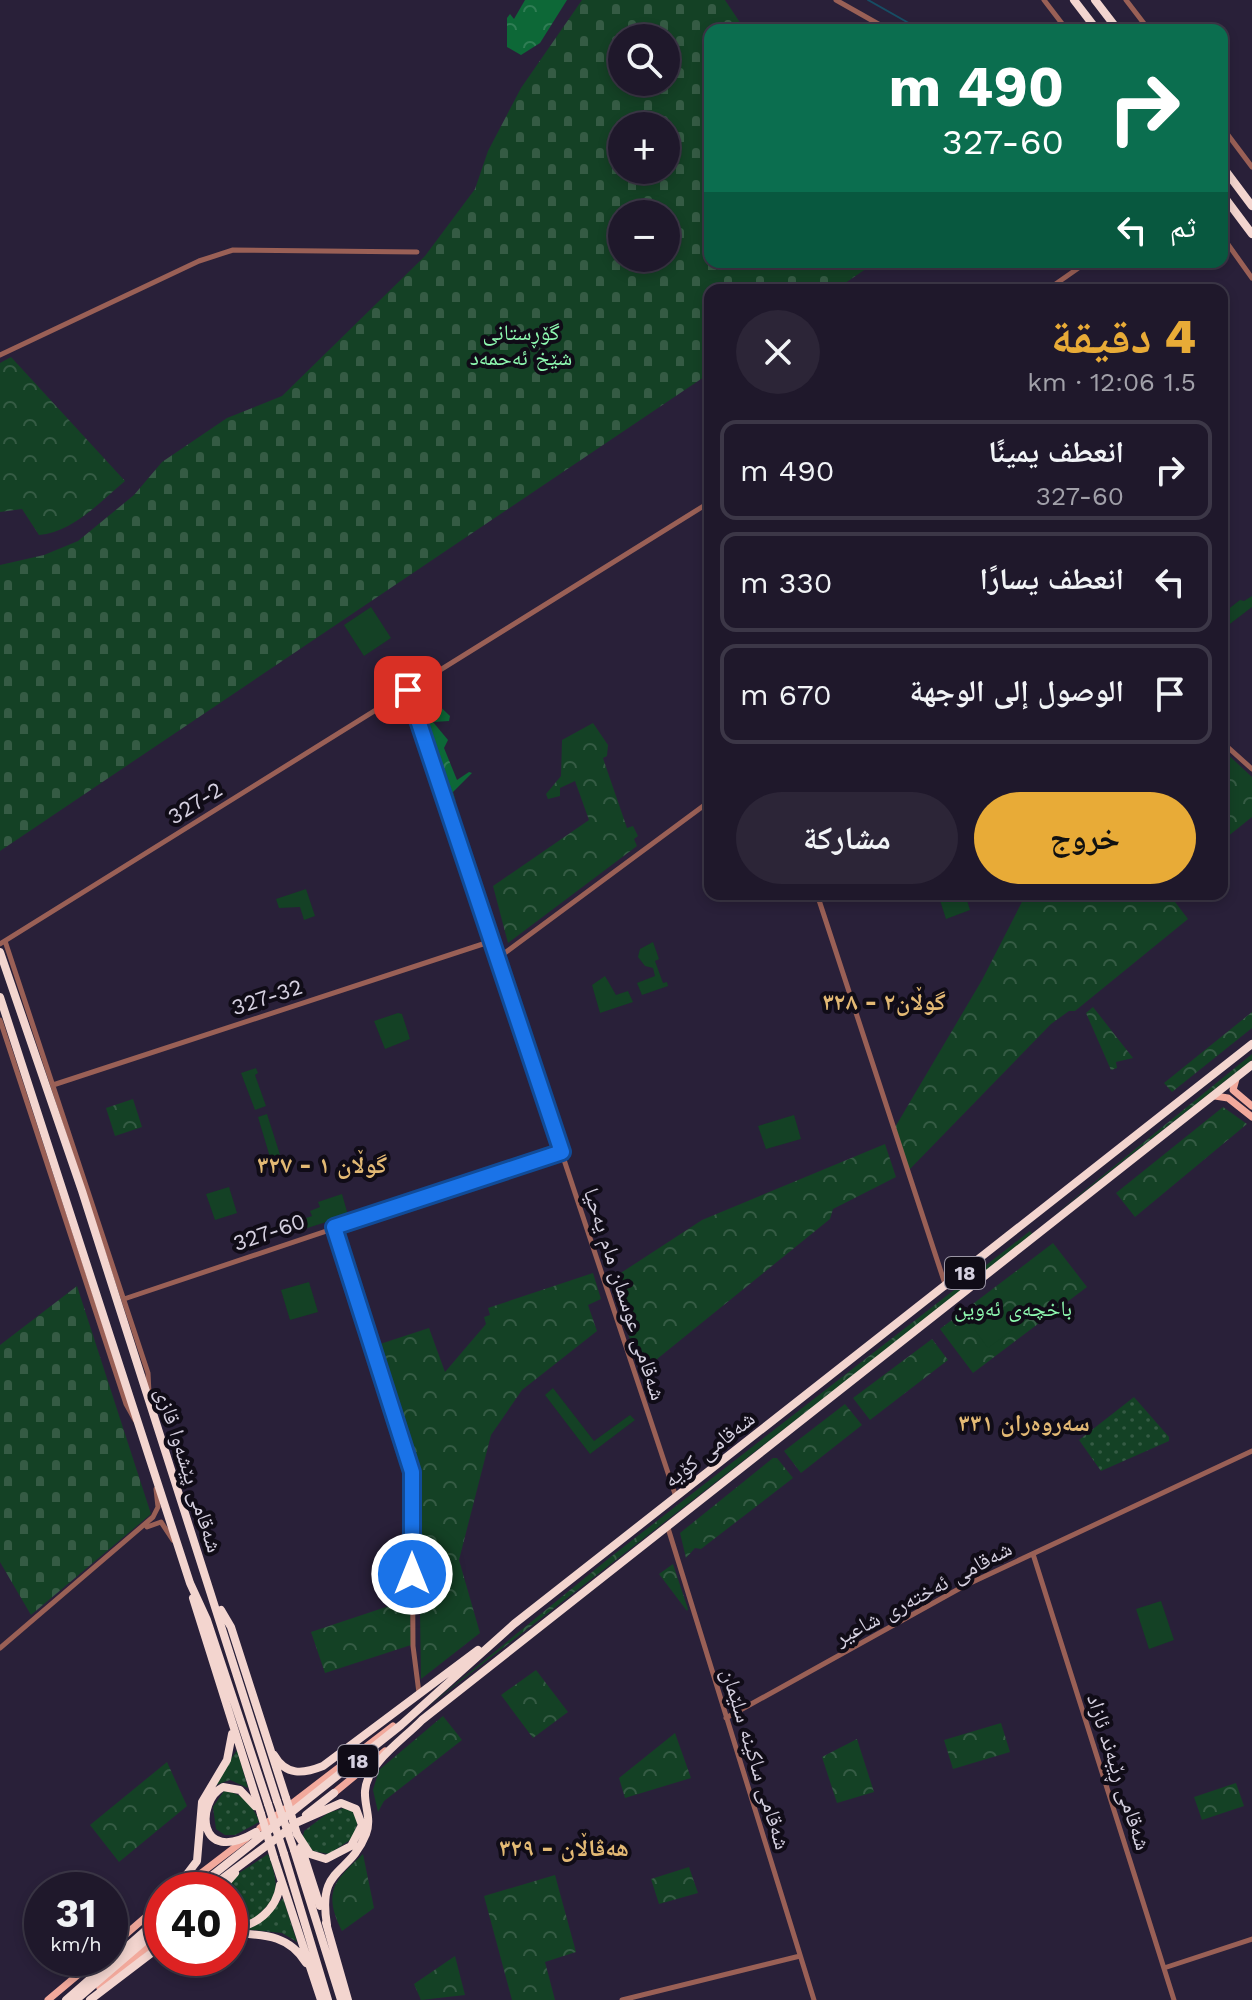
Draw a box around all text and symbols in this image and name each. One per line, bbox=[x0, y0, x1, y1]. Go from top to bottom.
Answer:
map controls bbox=[608, 24, 680, 272]
button: search bbox=[608, 24, 680, 96]
text: 490 m bbox=[889, 54, 1064, 120]
icon: right bbox=[1092, 56, 1196, 160]
button: + bbox=[608, 112, 680, 184]
text: 327-60 bbox=[942, 121, 1064, 163]
button: − bbox=[608, 200, 680, 272]
icon: left bbox=[1110, 208, 1154, 252]
text: ثم bbox=[1170, 209, 1196, 244]
text: 4 دقيقة bbox=[1051, 308, 1196, 365]
button: close bbox=[736, 310, 820, 394]
park label: گۆڕستانی شێخ ئەحمەد bbox=[470, 320, 572, 371]
text: 1.5 km · 12:06 bbox=[1027, 367, 1196, 397]
text: انعطف يمينًا bbox=[988, 434, 1124, 469]
icon: right bbox=[1148, 448, 1192, 492]
text: 490 m bbox=[740, 453, 834, 488]
text: 327-60 bbox=[1036, 481, 1124, 511]
icon: left bbox=[1148, 560, 1192, 604]
text: انعطف يسارًا bbox=[979, 561, 1124, 596]
text: 330 m bbox=[740, 565, 832, 600]
pin bbox=[374, 656, 442, 724]
icon: arrive bbox=[386, 668, 430, 712]
icon: arrive bbox=[1148, 672, 1192, 716]
text: الوصول إلى الوجهة bbox=[910, 673, 1124, 708]
text: 670 m bbox=[740, 677, 832, 712]
street label: 327-2 bbox=[163, 777, 227, 829]
button: مشاركة bbox=[736, 792, 958, 884]
button: خروج bbox=[974, 792, 1196, 884]
street label: 327-32 bbox=[228, 974, 306, 1020]
district label: گوڵان٢ - ٣٢٨ bbox=[822, 986, 946, 1016]
district label: گوڵان ١ - ٣٢٧ bbox=[257, 1149, 387, 1179]
street label: شەقامی عوسمان مام یەحیا bbox=[577, 1185, 671, 1404]
street label: 327-60 bbox=[230, 1208, 308, 1256]
road number: 18 bbox=[945, 1257, 985, 1289]
park label: باخچەی ئەوین bbox=[954, 1296, 1072, 1322]
street label: شەقامی پێشەوا قازی bbox=[149, 1384, 227, 1556]
street label: شەقامی کۆیە bbox=[658, 1406, 760, 1493]
district label: سەروەران ٣٣١ bbox=[958, 1409, 1090, 1437]
position arrow bbox=[370, 1532, 454, 1616]
street label: شەقامی ئەختەری شاعیر bbox=[829, 1536, 1016, 1652]
street label: شەقامی ساکینە سلێمان bbox=[716, 1665, 795, 1853]
street label: شەقامی ڕێبەند ئازاد bbox=[1078, 1691, 1156, 1855]
road number: 18 bbox=[338, 1745, 378, 1777]
district label: هەڤاڵان - ٣٢٩ bbox=[499, 1832, 629, 1862]
speed limit sign: 40 bbox=[144, 1872, 248, 1976]
text: 31 bbox=[56, 1890, 96, 1937]
text: km/h bbox=[50, 1932, 102, 1956]

